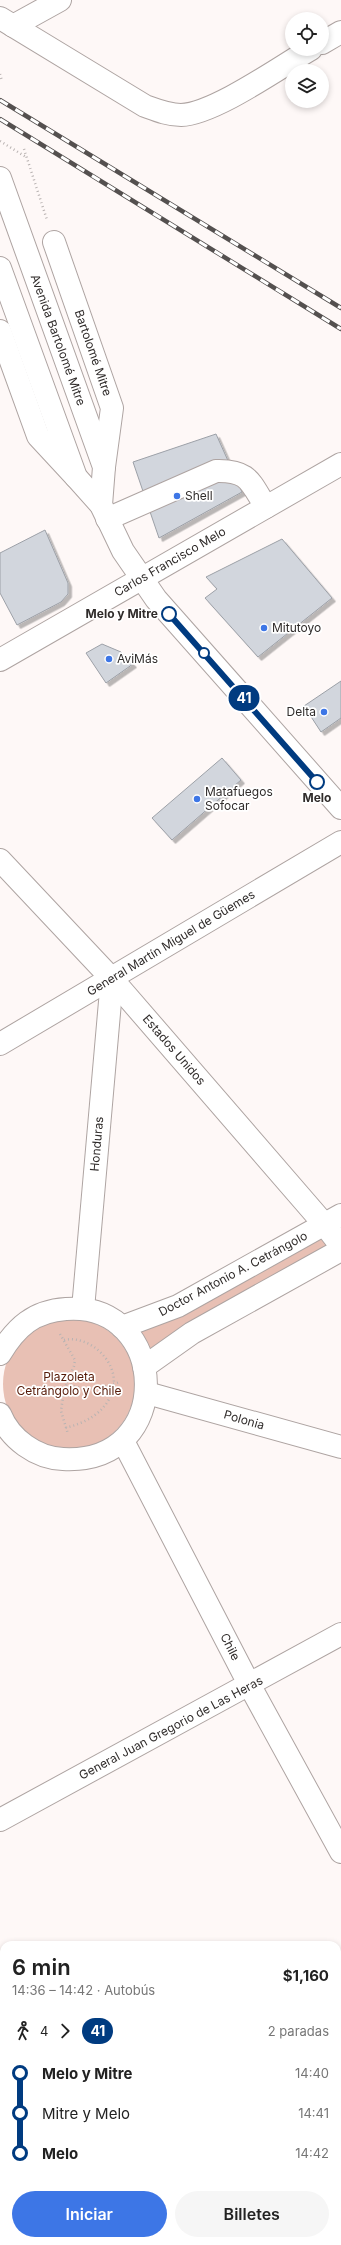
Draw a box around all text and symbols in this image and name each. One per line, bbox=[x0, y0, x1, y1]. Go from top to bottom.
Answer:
map controls bbox=[285, 12, 329, 108]
button: locate bbox=[285, 12, 329, 56]
button: layers bbox=[285, 64, 329, 108]
street label: Avenida Bartolomé Mitre bbox=[28, 272, 89, 408]
street label: Bartolomé Mitre bbox=[72, 308, 115, 398]
place label: Shell bbox=[185, 488, 213, 503]
marker: Shell bbox=[172, 491, 182, 501]
street label: Carlos Francisco Melo bbox=[111, 523, 228, 600]
place label: Melo y Mitre bbox=[86, 606, 158, 621]
marker: Melo y Mitre bbox=[161, 606, 177, 622]
place label: Mitutoyo bbox=[272, 620, 321, 635]
marker: Mitutoyo bbox=[259, 623, 269, 633]
unlabelled marker bbox=[198, 647, 210, 659]
place label: AviMás bbox=[117, 651, 158, 666]
marker: AviMás bbox=[104, 654, 114, 664]
line badge: 41 bbox=[226, 685, 262, 711]
text: 41 bbox=[237, 689, 251, 706]
place label: Delta bbox=[287, 704, 316, 719]
marker: Delta bbox=[319, 707, 329, 717]
marker: Melo bbox=[309, 774, 325, 790]
place label: Matafuegos Sofocar bbox=[205, 784, 273, 813]
place label: Melo bbox=[303, 790, 331, 805]
marker: Matafuegos Sofocar bbox=[192, 794, 202, 804]
street label: General Martín Miguel de Güemes bbox=[84, 886, 257, 999]
street label: Estados Unidos bbox=[140, 1011, 209, 1088]
street label: Honduras bbox=[87, 1116, 106, 1172]
street label: Doctor Antonio A. Cetrángolo bbox=[156, 1228, 310, 1319]
park label: Plazoleta Cetrángolo y Chile bbox=[17, 1369, 121, 1398]
street label: Polonia bbox=[222, 1407, 266, 1432]
street label: Chile bbox=[217, 1631, 244, 1663]
street label: General Juan Gregorio de Las Heras bbox=[76, 1673, 265, 1783]
text: 6 min bbox=[12, 1954, 71, 1980]
text: $1,160 bbox=[283, 1966, 329, 1985]
text: 14:36 – 14:42 · Autobús bbox=[12, 1982, 155, 1998]
icon: walk bbox=[12, 2020, 34, 2042]
icon: forward bbox=[54, 2020, 76, 2042]
text: 41 bbox=[90, 2022, 105, 2039]
text: 4 bbox=[40, 2023, 48, 2039]
text: 2 paradas bbox=[268, 2023, 329, 2039]
text: Melo y Mitre bbox=[42, 2064, 133, 2083]
text: 14:40 bbox=[295, 2065, 329, 2081]
text: Mitre y Melo bbox=[42, 2104, 130, 2123]
text: 14:41 bbox=[298, 2105, 329, 2121]
text: Melo bbox=[42, 2144, 78, 2163]
text: 14:42 bbox=[295, 2145, 329, 2161]
button: Iniciar bbox=[12, 2191, 167, 2237]
button: Billetes bbox=[175, 2191, 329, 2237]

